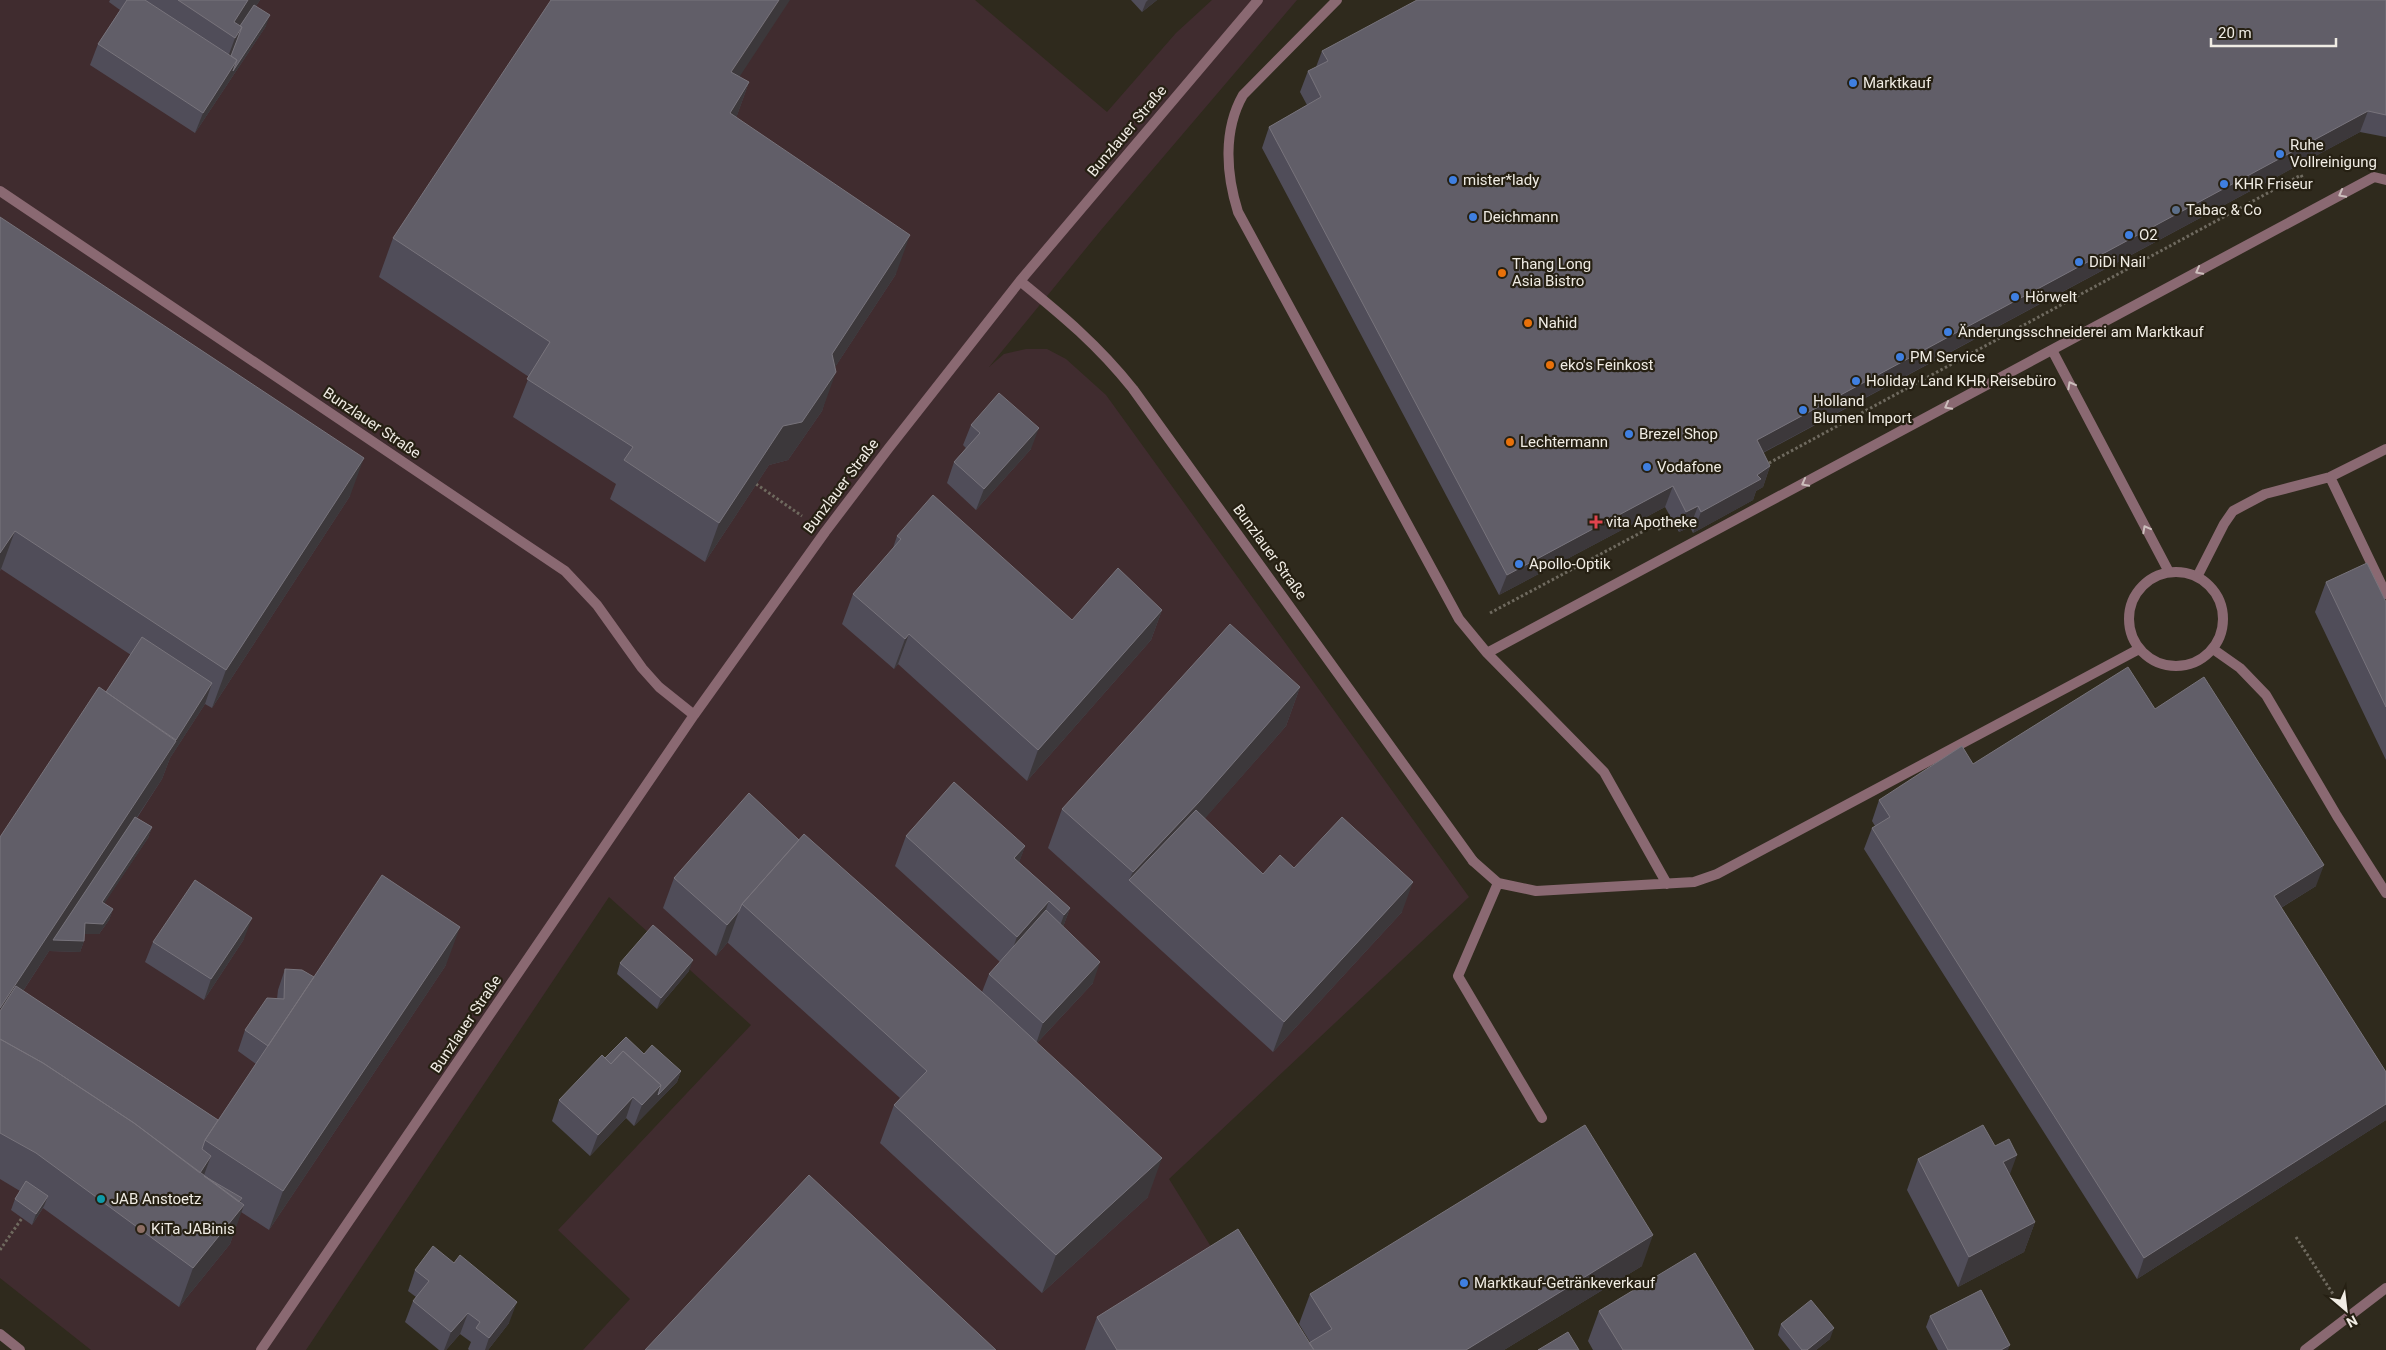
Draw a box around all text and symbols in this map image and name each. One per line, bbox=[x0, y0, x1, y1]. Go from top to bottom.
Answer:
scale bar bbox=[2211, 15, 2336, 47]
text: 20 m bbox=[2218, 24, 2252, 42]
place label: Marktkauf bbox=[1863, 74, 1932, 92]
marker: Marktkauf bbox=[1847, 77, 1859, 89]
street label: Bunzlauer Straße bbox=[1084, 82, 1171, 180]
place label: Ruhe Vollreinigung bbox=[2290, 136, 2377, 171]
marker: Ruhe Vollreinigung bbox=[2274, 148, 2286, 160]
place label: mister*lady bbox=[1463, 171, 1539, 189]
marker: mister*lady bbox=[1447, 174, 1459, 186]
place label: KHR Friseur bbox=[2234, 175, 2313, 193]
marker: KHR Friseur bbox=[2218, 178, 2230, 190]
one-way arrow bbox=[2338, 188, 2347, 198]
place label: Tabac & Co bbox=[2186, 201, 2262, 219]
marker: Tabac & Co bbox=[2170, 204, 2182, 216]
place label: Deichmann bbox=[1483, 208, 1558, 226]
marker: Deichmann bbox=[1467, 211, 1479, 223]
place label: O2 bbox=[2139, 226, 2158, 244]
marker: O2 bbox=[2123, 229, 2135, 241]
place label: DiDi Nail bbox=[2089, 253, 2146, 271]
place label: Thang Long Asia Bistro bbox=[1512, 255, 1591, 290]
marker: DiDi Nail bbox=[2073, 256, 2085, 268]
one-way arrow bbox=[2195, 265, 2204, 275]
marker: Thang Long Asia Bistro bbox=[1496, 267, 1508, 279]
place label: Hörwelt bbox=[2025, 288, 2077, 306]
marker: Hörwelt bbox=[2009, 291, 2021, 303]
place label: Nahid bbox=[1538, 314, 1577, 332]
marker: Nahid bbox=[1522, 317, 1534, 329]
place label: Änderungsschneiderei am Marktkauf bbox=[1958, 323, 2205, 341]
marker: Änderungsschneiderei am Marktkauf bbox=[1942, 326, 1954, 338]
place label: PM Service bbox=[1910, 348, 1985, 366]
marker: PM Service bbox=[1894, 351, 1906, 363]
place label: eko's Feinkost bbox=[1560, 356, 1654, 374]
marker: eko's Feinkost bbox=[1544, 359, 1556, 371]
place label: Holiday Land KHR Reisebüro bbox=[1866, 372, 2056, 390]
marker: Holiday Land KHR Reisebüro bbox=[1850, 375, 1862, 387]
one-way arrow bbox=[2067, 381, 2077, 390]
street label: Bunzlauer Straße bbox=[320, 384, 424, 462]
place label: Holland Blumen Import bbox=[1813, 392, 1912, 427]
one-way arrow bbox=[1944, 400, 1953, 410]
marker: Holland Blumen Import bbox=[1797, 404, 1809, 416]
place label: Brezel Shop bbox=[1639, 425, 1718, 443]
marker: Brezel Shop bbox=[1623, 428, 1635, 440]
place label: Lechtermann bbox=[1520, 433, 1608, 451]
street label: Bunzlauer Straße bbox=[800, 435, 882, 537]
marker: Lechtermann bbox=[1504, 436, 1516, 448]
place label: Vodafone bbox=[1657, 458, 1721, 476]
marker: Vodafone bbox=[1641, 461, 1653, 473]
one-way arrow bbox=[1801, 477, 1810, 487]
street label: Bunzlauer Straße bbox=[1229, 501, 1311, 603]
place label: vita Apotheke bbox=[1606, 513, 1697, 531]
marker: vita Apotheke bbox=[1590, 516, 1602, 528]
one-way arrow bbox=[2143, 525, 2153, 534]
place label: Apollo-Optik bbox=[1529, 555, 1611, 573]
marker: Apollo-Optik bbox=[1513, 558, 1525, 570]
street label: Bunzlauer Straße bbox=[427, 972, 505, 1076]
place label: JAB Anstoetz bbox=[111, 1190, 201, 1208]
marker: JAB Anstoetz bbox=[95, 1193, 107, 1205]
place label: KiTa JABinis bbox=[151, 1220, 235, 1238]
marker: KiTa JABinis bbox=[135, 1223, 147, 1235]
place label: Marktkauf-Getränkeverkauf bbox=[1474, 1274, 1656, 1292]
marker: Marktkauf-Getränkeverkauf bbox=[1458, 1277, 1470, 1289]
north arrow bbox=[2321, 1285, 2371, 1335]
text: N bbox=[2344, 1312, 2360, 1331]

